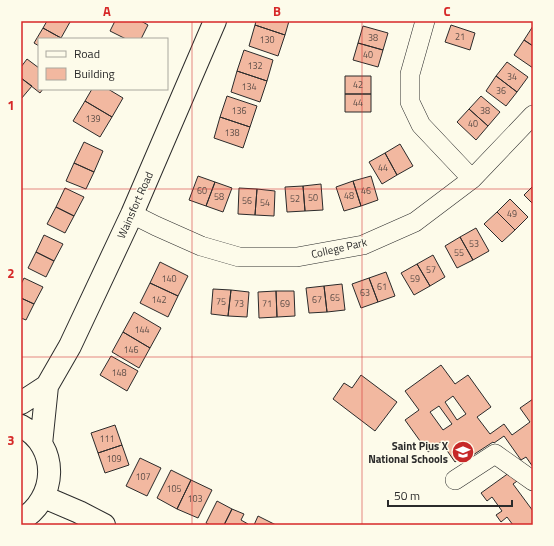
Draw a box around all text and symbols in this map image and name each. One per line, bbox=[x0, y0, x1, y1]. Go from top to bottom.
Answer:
text: A bbox=[103, 1, 111, 21]
text: B bbox=[273, 1, 281, 21]
text: C bbox=[443, 1, 451, 21]
house number: 21 bbox=[455, 30, 465, 43]
house number: 38 bbox=[368, 31, 378, 44]
house number: 130 bbox=[259, 33, 275, 46]
legend bbox=[38, 38, 168, 90]
text: Road bbox=[74, 44, 100, 63]
house number: 40 bbox=[363, 48, 373, 61]
house number: 132 bbox=[247, 59, 263, 72]
text: Building bbox=[74, 64, 115, 83]
house number: 34 bbox=[507, 70, 517, 83]
house number: 42 bbox=[353, 78, 363, 91]
house number: 134 bbox=[241, 80, 257, 93]
house number: 36 bbox=[496, 84, 506, 97]
text: 1 bbox=[7, 95, 15, 115]
house number: 44 bbox=[353, 96, 363, 109]
house number: 136 bbox=[231, 104, 247, 117]
house number: 38 bbox=[480, 104, 490, 117]
house number: 139 bbox=[85, 112, 101, 125]
house number: 40 bbox=[468, 117, 478, 130]
house number: 138 bbox=[224, 126, 240, 139]
house number: 44 bbox=[378, 161, 388, 174]
street label: Wainsfort Road bbox=[113, 169, 157, 241]
house number: 60 bbox=[197, 184, 207, 197]
house number: 46 bbox=[361, 184, 371, 197]
house number: 48 bbox=[344, 189, 354, 202]
house number: 58 bbox=[214, 190, 224, 203]
house number: 50 bbox=[308, 191, 318, 204]
house number: 52 bbox=[290, 192, 300, 205]
house number: 56 bbox=[242, 194, 252, 207]
house number: 54 bbox=[260, 196, 270, 209]
house number: 49 bbox=[507, 207, 517, 220]
street label: College Park bbox=[309, 234, 369, 262]
house number: 53 bbox=[469, 237, 479, 250]
house number: 55 bbox=[454, 246, 464, 259]
text: 2 bbox=[7, 263, 15, 283]
house number: 57 bbox=[426, 263, 436, 276]
house number: 140 bbox=[161, 272, 177, 285]
house number: 59 bbox=[410, 272, 420, 285]
house number: 61 bbox=[377, 280, 387, 293]
house number: 63 bbox=[360, 286, 370, 299]
house number: 65 bbox=[330, 291, 340, 304]
house number: 142 bbox=[151, 293, 167, 306]
house number: 67 bbox=[312, 293, 322, 306]
house number: 75 bbox=[216, 295, 226, 308]
house number: 73 bbox=[234, 297, 244, 310]
house number: 71 bbox=[262, 297, 272, 310]
house number: 69 bbox=[280, 297, 290, 310]
house number: 144 bbox=[134, 323, 150, 336]
house number: 146 bbox=[123, 343, 139, 356]
house number: 148 bbox=[111, 366, 127, 379]
text: 3 bbox=[7, 430, 15, 450]
house number: 111 bbox=[99, 432, 115, 445]
place label: Saint Pius X National Schools bbox=[368, 438, 449, 467]
school or university icon: Saint Pius X National Schools bbox=[450, 439, 476, 465]
house number: 109 bbox=[106, 452, 122, 465]
house number: 107 bbox=[135, 470, 151, 483]
house number: 105 bbox=[166, 482, 182, 495]
scale bar bbox=[388, 482, 512, 508]
text: 50 m bbox=[394, 486, 420, 505]
house number: 103 bbox=[187, 492, 203, 505]

